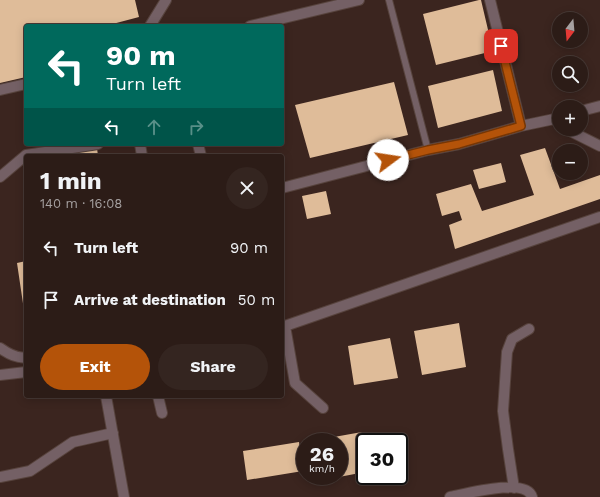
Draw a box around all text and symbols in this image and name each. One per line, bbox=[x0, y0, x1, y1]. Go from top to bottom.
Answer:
north arrow bbox=[552, 12, 588, 48]
map controls bbox=[552, 12, 588, 180]
pin bbox=[484, 29, 518, 63]
icon: arrive bbox=[490, 35, 512, 57]
text: 90 m bbox=[106, 39, 176, 72]
icon: left bbox=[40, 40, 92, 92]
button: search bbox=[552, 56, 588, 92]
text: Turn left bbox=[106, 73, 181, 94]
button: + bbox=[552, 100, 588, 136]
icon: left bbox=[101, 116, 123, 138]
icon: ahead bbox=[143, 116, 165, 138]
icon: right bbox=[185, 116, 207, 138]
position arrow bbox=[367, 139, 409, 181]
button: − bbox=[552, 144, 588, 180]
text: 1 min bbox=[40, 167, 102, 195]
button: close bbox=[226, 167, 268, 209]
text: 140 m · 16:08 bbox=[40, 196, 122, 211]
icon: left bbox=[40, 237, 62, 259]
text: Turn left bbox=[74, 239, 138, 257]
text: 90 m bbox=[230, 239, 268, 257]
icon: arrive bbox=[40, 289, 62, 311]
text: Arrive at destination bbox=[74, 291, 226, 309]
text: 50 m bbox=[238, 291, 275, 309]
button: Exit bbox=[40, 344, 150, 390]
button: Share bbox=[158, 344, 268, 390]
speed limit sign: 30 bbox=[356, 433, 408, 485]
text: 26 bbox=[310, 442, 334, 466]
text: km/h bbox=[309, 463, 335, 474]

